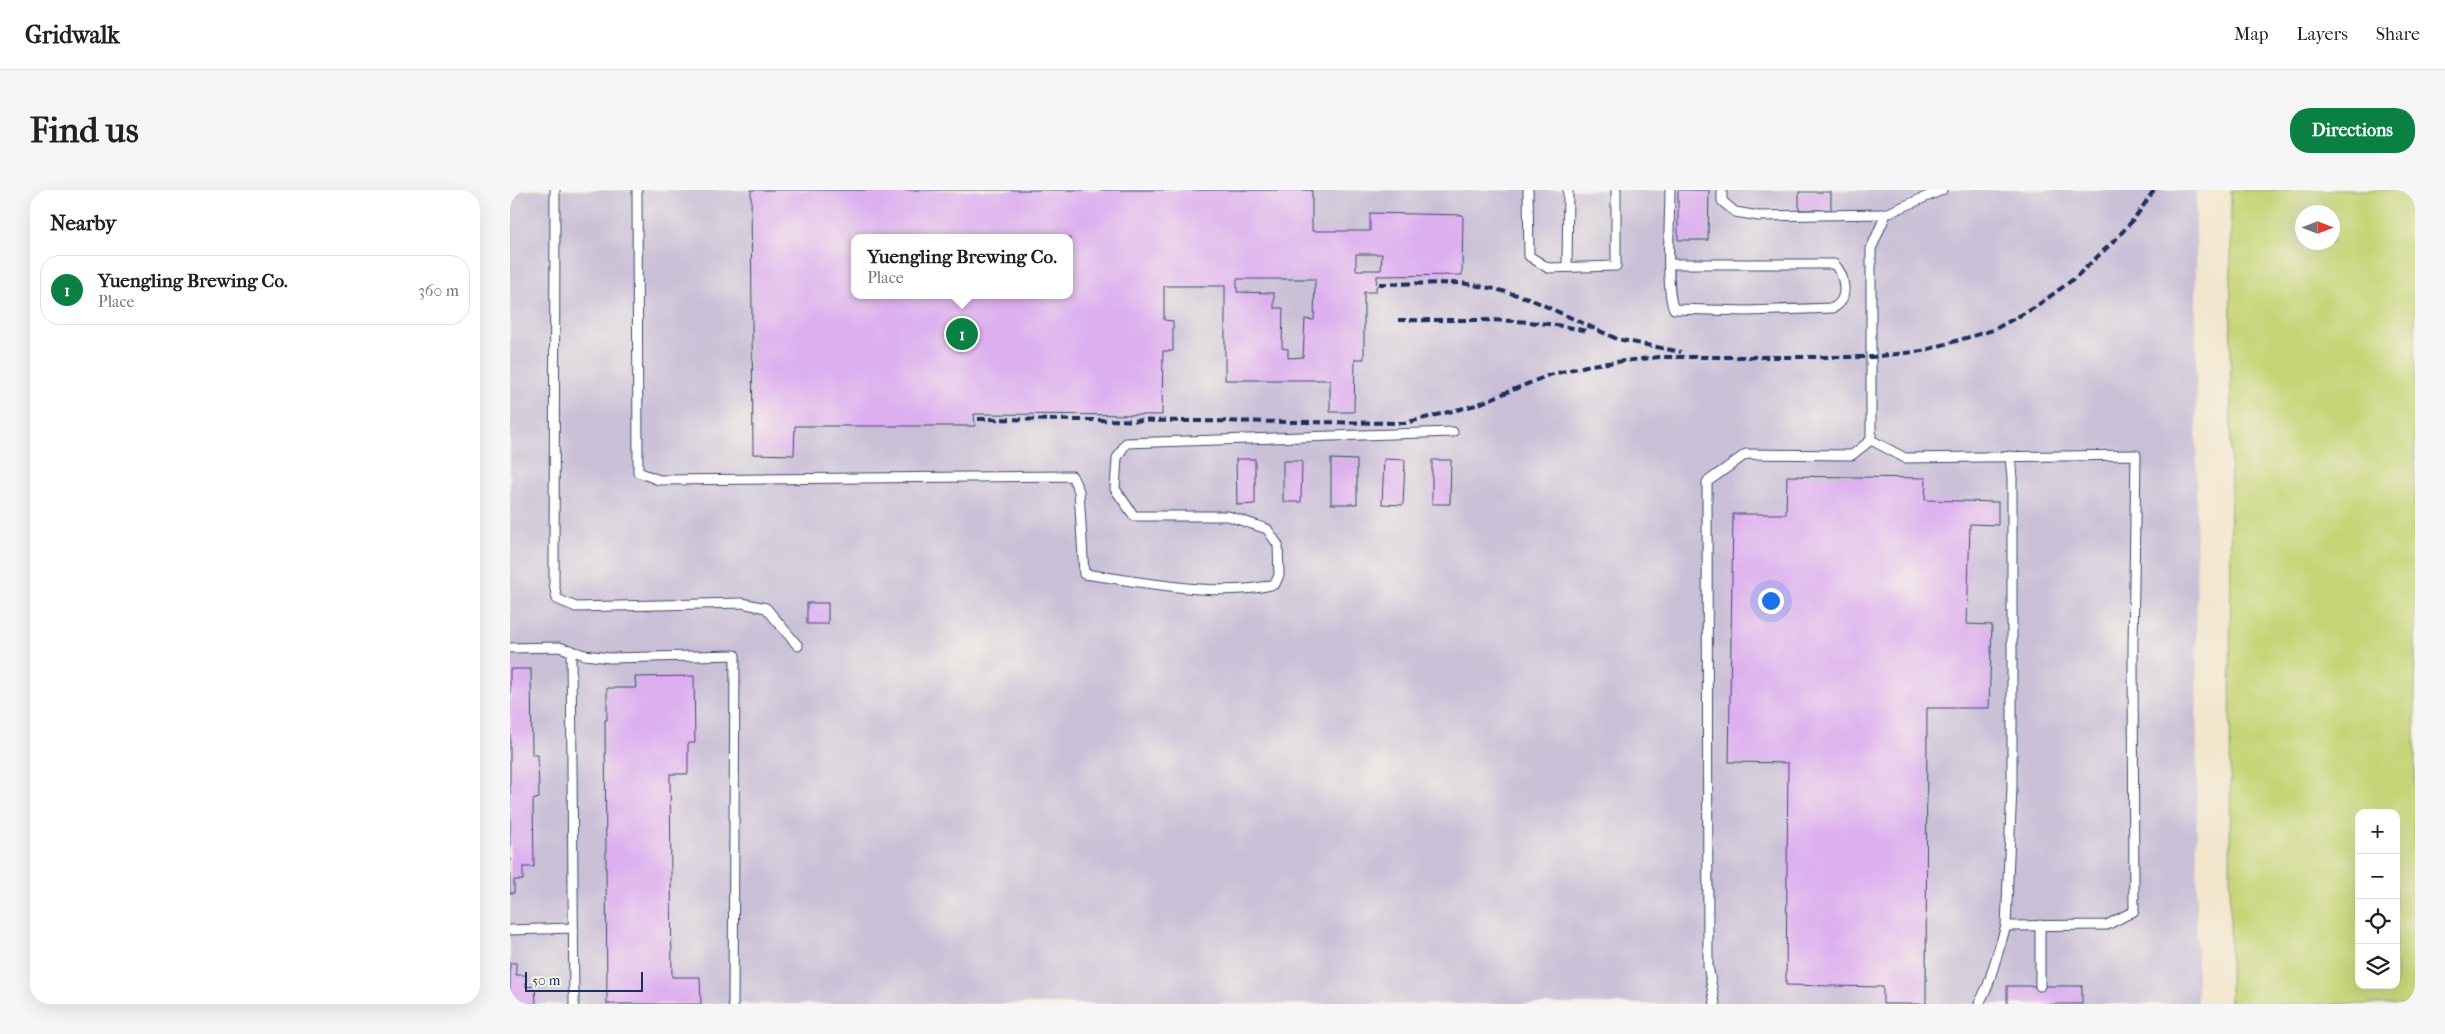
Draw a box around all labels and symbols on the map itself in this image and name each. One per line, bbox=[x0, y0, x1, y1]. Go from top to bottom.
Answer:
north arrow bbox=[2295, 205, 2340, 250]
pin: 1 bbox=[946, 315, 978, 353]
your location bbox=[1758, 588, 1784, 614]
scale bar bbox=[525, 969, 642, 992]

